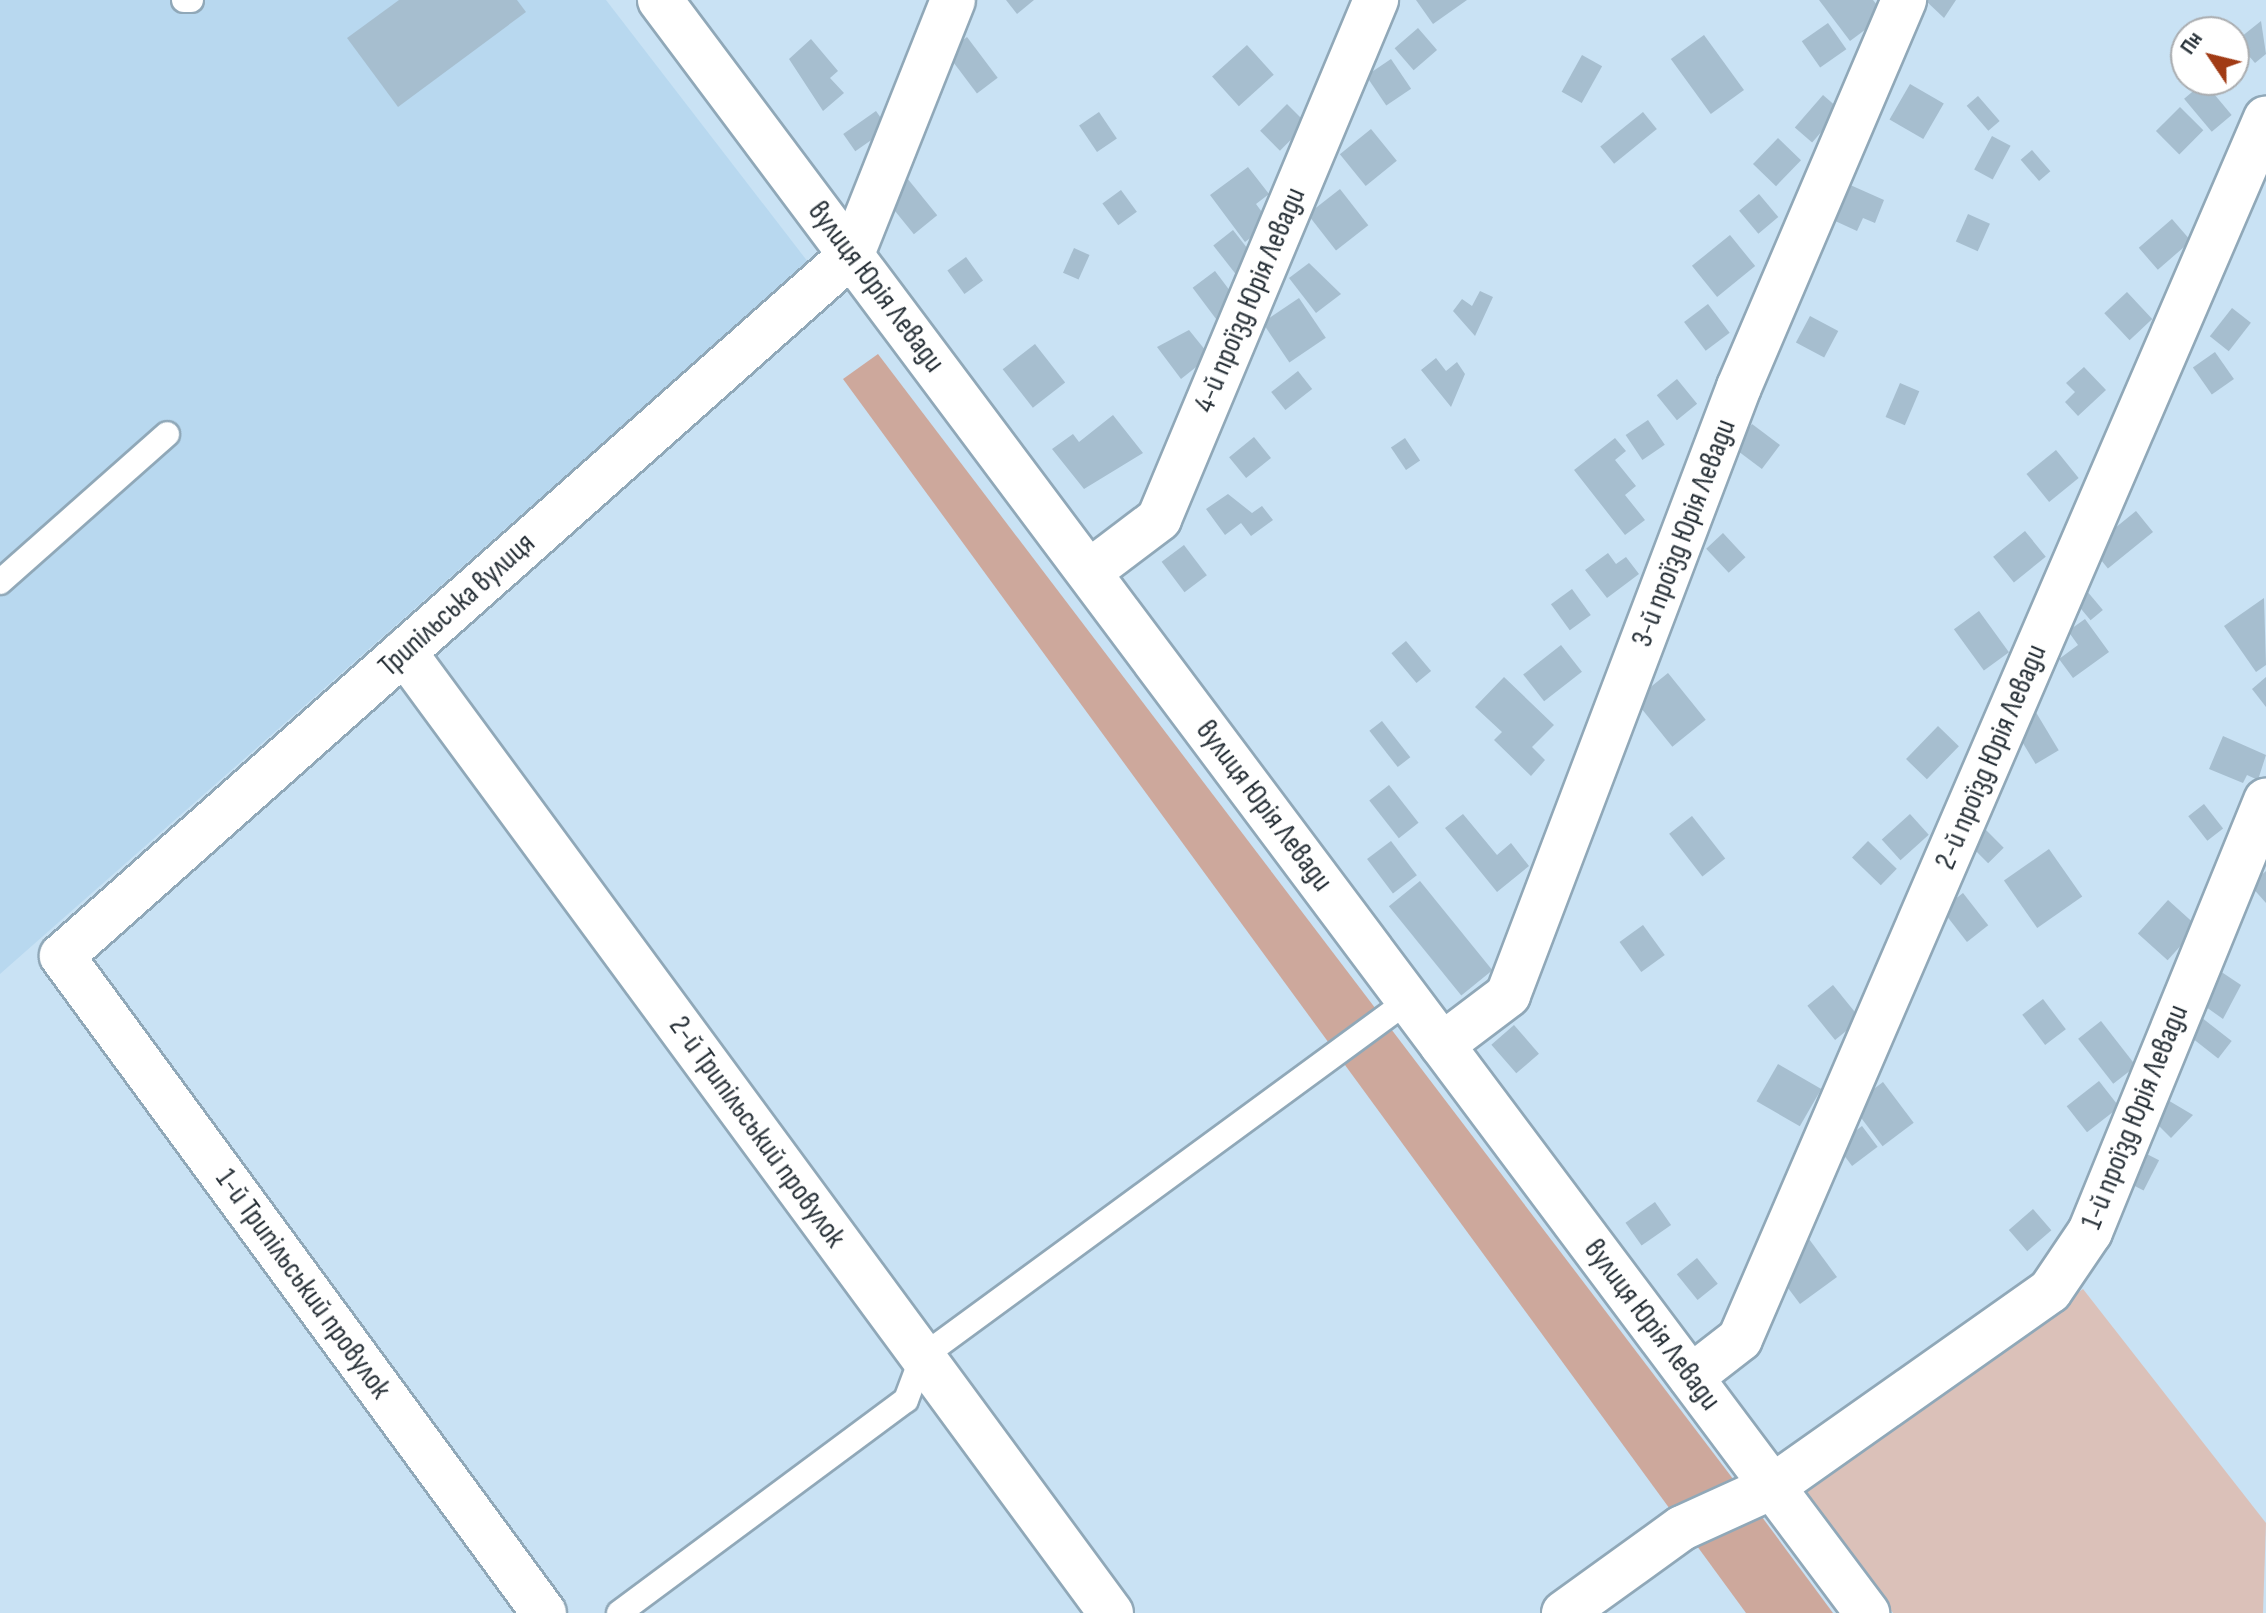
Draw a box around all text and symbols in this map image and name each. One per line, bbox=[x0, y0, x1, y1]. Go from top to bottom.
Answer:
north arrow bbox=[2170, 16, 2250, 96]
text: Пн bbox=[2174, 27, 2209, 60]
street label: 4-й проїзд Юрія Левади bbox=[1186, 182, 1314, 418]
street label: вулиця Юрія Левади bbox=[800, 194, 952, 380]
street label: 3-й проїзд Юрія Левади bbox=[1624, 414, 1744, 652]
street label: Трипільська вулиця bbox=[371, 525, 543, 685]
street label: 2-й проїзд Юрія Левади bbox=[1927, 639, 2055, 875]
street label: вулиця Юрія Левади bbox=[1188, 713, 1340, 899]
street label: 1-й проїзд Юрія Левади bbox=[2074, 1000, 2196, 1234]
street label: 2-й Трипільський провулок bbox=[661, 1009, 853, 1255]
street label: 1-й Трипільський провулок bbox=[208, 1162, 398, 1406]
street label: вулиця Юрія Левади bbox=[1576, 1232, 1728, 1418]

